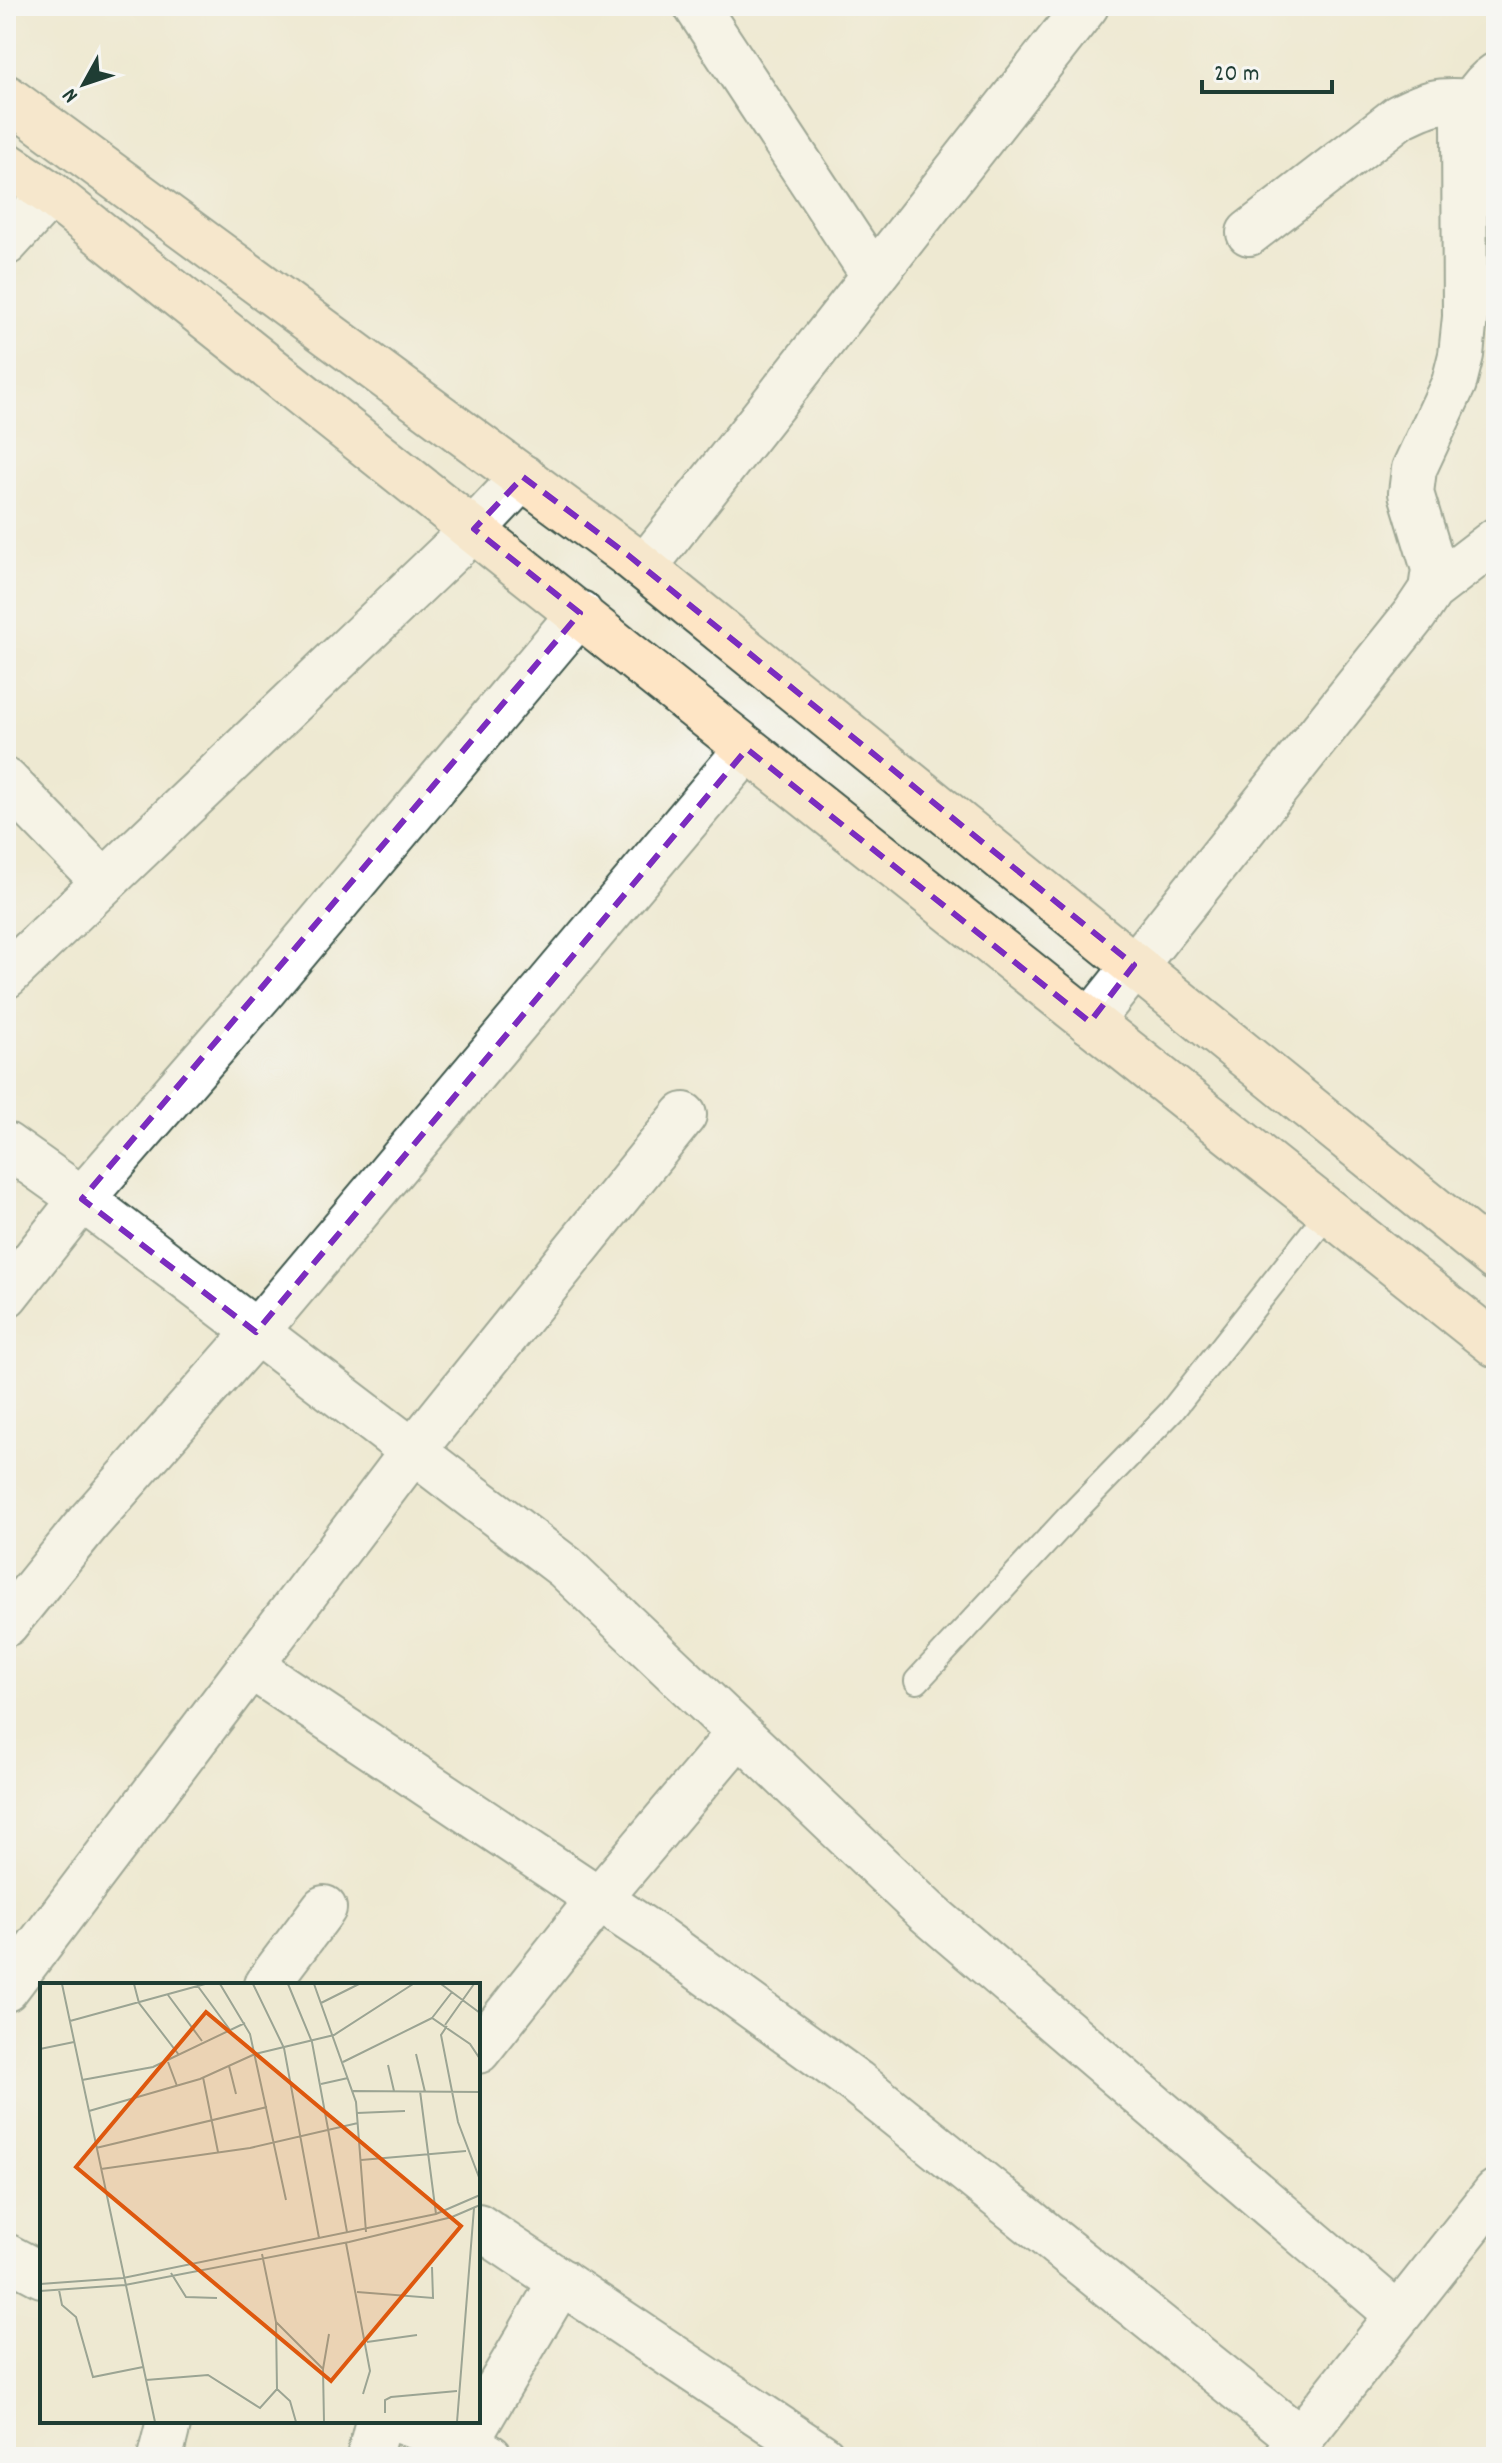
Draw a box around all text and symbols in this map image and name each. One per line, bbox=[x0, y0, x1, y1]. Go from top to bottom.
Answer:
north arrow bbox=[44, 44, 124, 124]
scale bar bbox=[1202, 44, 1332, 94]
text: 20 m bbox=[1214, 58, 1260, 92]
text: N bbox=[56, 80, 87, 109]
inset map bbox=[40, 1983, 480, 2423]

